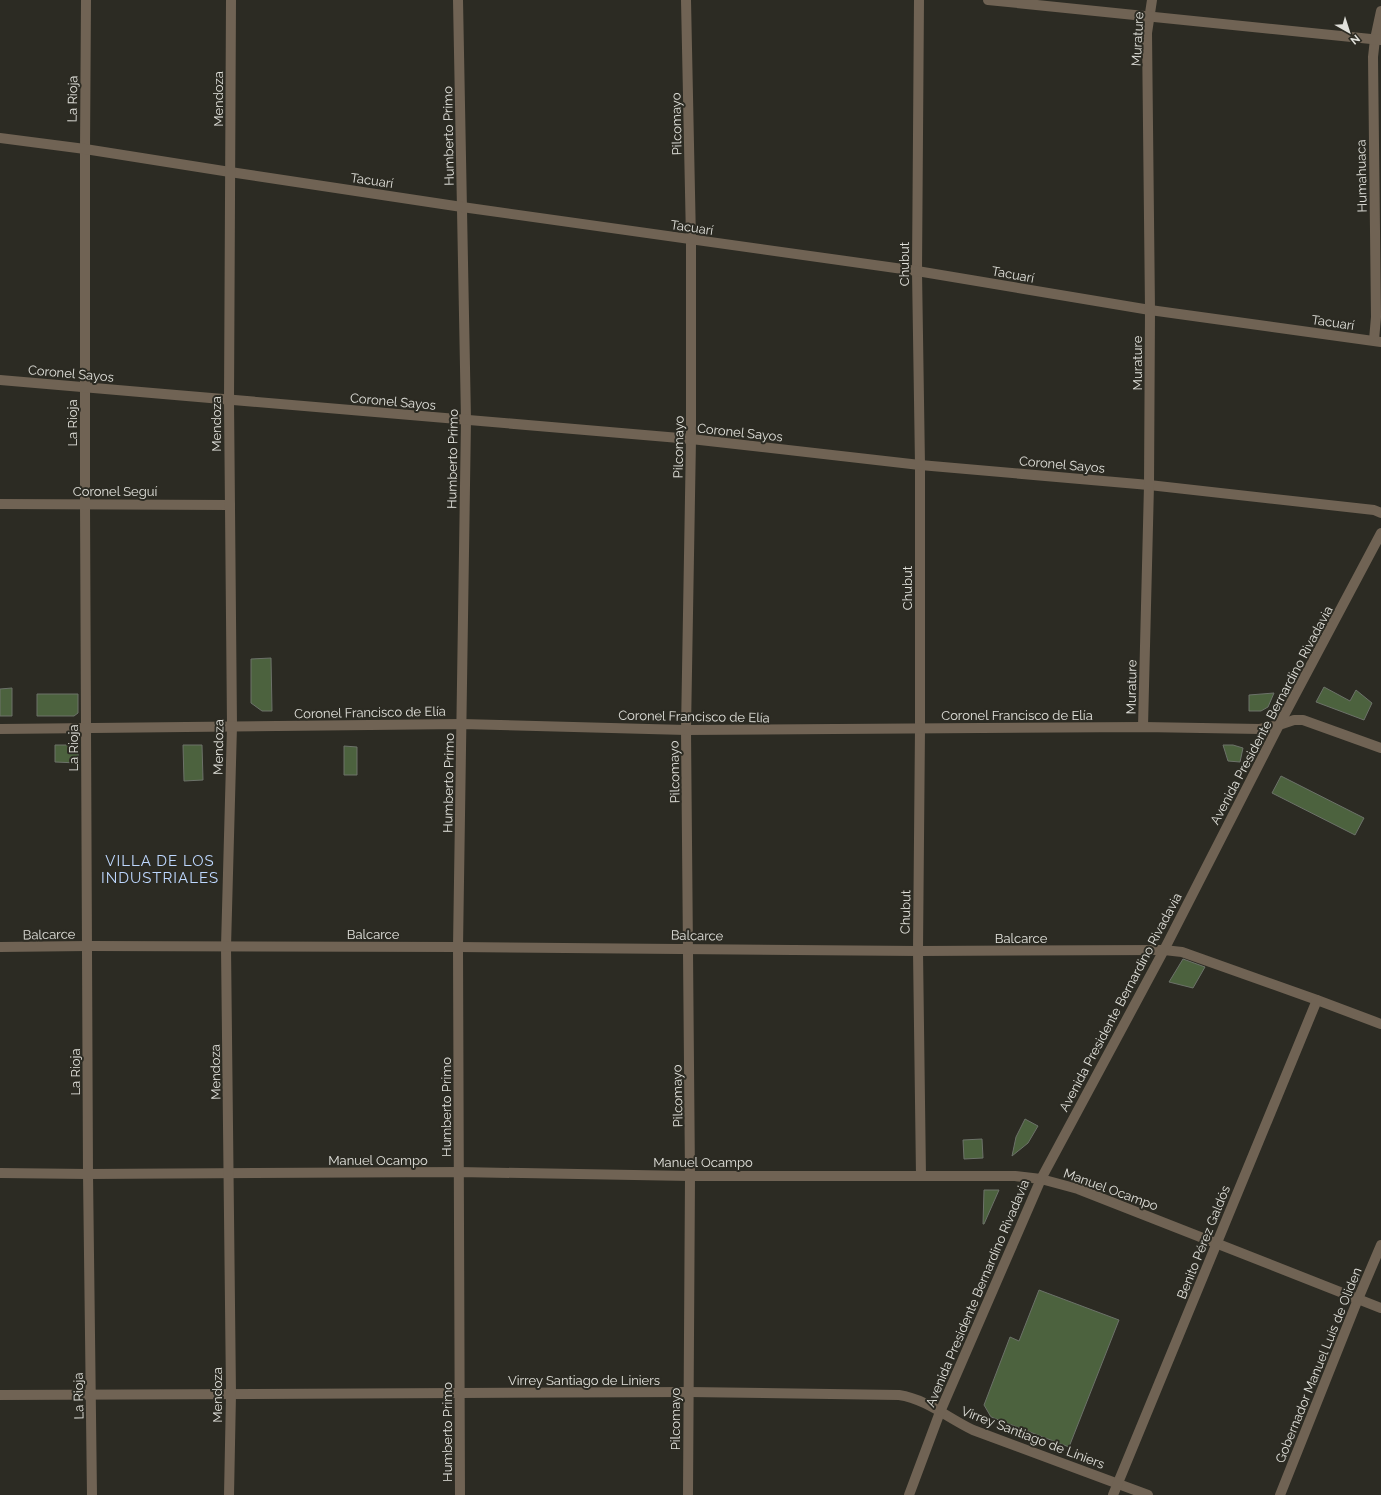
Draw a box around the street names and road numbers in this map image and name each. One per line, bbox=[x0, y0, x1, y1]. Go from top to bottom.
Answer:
street label: Murature bbox=[1129, 11, 1146, 67]
street label: Mendoza bbox=[211, 71, 226, 127]
street label: La Rioja bbox=[65, 75, 80, 123]
street label: Humberto Primo bbox=[440, 86, 457, 186]
street label: Pilcomayo bbox=[668, 92, 685, 155]
street label: Humahuaca bbox=[1353, 139, 1370, 213]
street label: Tacuarí bbox=[350, 170, 394, 191]
street label: Tacuarí bbox=[670, 217, 714, 238]
street label: Chubut bbox=[897, 241, 912, 286]
street label: Tacuarí bbox=[990, 263, 1036, 286]
street label: Tacuarí bbox=[1311, 312, 1355, 333]
street label: Murature bbox=[1130, 335, 1145, 390]
street label: Coronel Sayos bbox=[27, 362, 114, 385]
street label: Coronel Sayos bbox=[349, 390, 436, 413]
street label: Mendoza bbox=[209, 396, 224, 452]
street label: La Rioja bbox=[65, 400, 80, 446]
street label: Humberto Primo bbox=[444, 409, 461, 509]
street label: Pilcomayo bbox=[670, 415, 687, 478]
street label: Coronel Sayos bbox=[696, 421, 783, 444]
street label: Coronel Sayos bbox=[1018, 453, 1105, 476]
street label: Coronel Seguí bbox=[73, 484, 157, 499]
street label: Chubut bbox=[900, 565, 915, 610]
street label: Avenida Presidente Bernardino Rivadavia bbox=[1207, 603, 1336, 827]
street label: Murature bbox=[1124, 659, 1139, 715]
street label: Coronel Francisco de Elía bbox=[294, 704, 446, 721]
street label: Coronel Francisco de Elía bbox=[618, 708, 770, 725]
street label: Coronel Francisco de Elía bbox=[941, 708, 1093, 723]
street label: Mendoza bbox=[211, 719, 226, 775]
street label: La Rioja bbox=[66, 725, 81, 771]
street label: Humberto Primo bbox=[440, 733, 457, 833]
street label: Pilcomayo bbox=[666, 740, 683, 803]
street label: Chubut bbox=[898, 889, 913, 934]
street label: Avenida Presidente Bernardino Rivadavia bbox=[1056, 890, 1185, 1114]
street label: Balcarce bbox=[23, 927, 76, 942]
street label: Balcarce bbox=[347, 927, 400, 942]
street label: Balcarce bbox=[671, 928, 724, 943]
street label: Balcarce bbox=[995, 931, 1048, 946]
street label: Mendoza bbox=[208, 1044, 223, 1100]
street label: La Rioja bbox=[68, 1049, 83, 1095]
street label: Humberto Primo bbox=[439, 1057, 454, 1157]
street label: Pilcomayo bbox=[669, 1064, 686, 1127]
street label: Manuel Ocampo bbox=[328, 1153, 428, 1168]
street label: Manuel Ocampo bbox=[653, 1155, 753, 1170]
street label: Manuel Ocampo bbox=[1062, 1165, 1160, 1214]
street label: Avenida Presidente Bernardino Rivadavia bbox=[923, 1177, 1032, 1409]
street label: Benito Pérez Galdós bbox=[1174, 1183, 1233, 1301]
street label: Gobernador Manuel Luis de Oliden bbox=[1272, 1265, 1365, 1465]
street label: Mendoza bbox=[210, 1367, 225, 1423]
street label: La Rioja bbox=[71, 1372, 86, 1420]
street label: Virrey Santiago de Liniers bbox=[508, 1373, 660, 1388]
street label: Humberto Primo bbox=[440, 1382, 455, 1482]
street label: Pilcomayo bbox=[668, 1387, 683, 1450]
street label: Virrey Santiago de Liniers bbox=[959, 1403, 1107, 1472]

